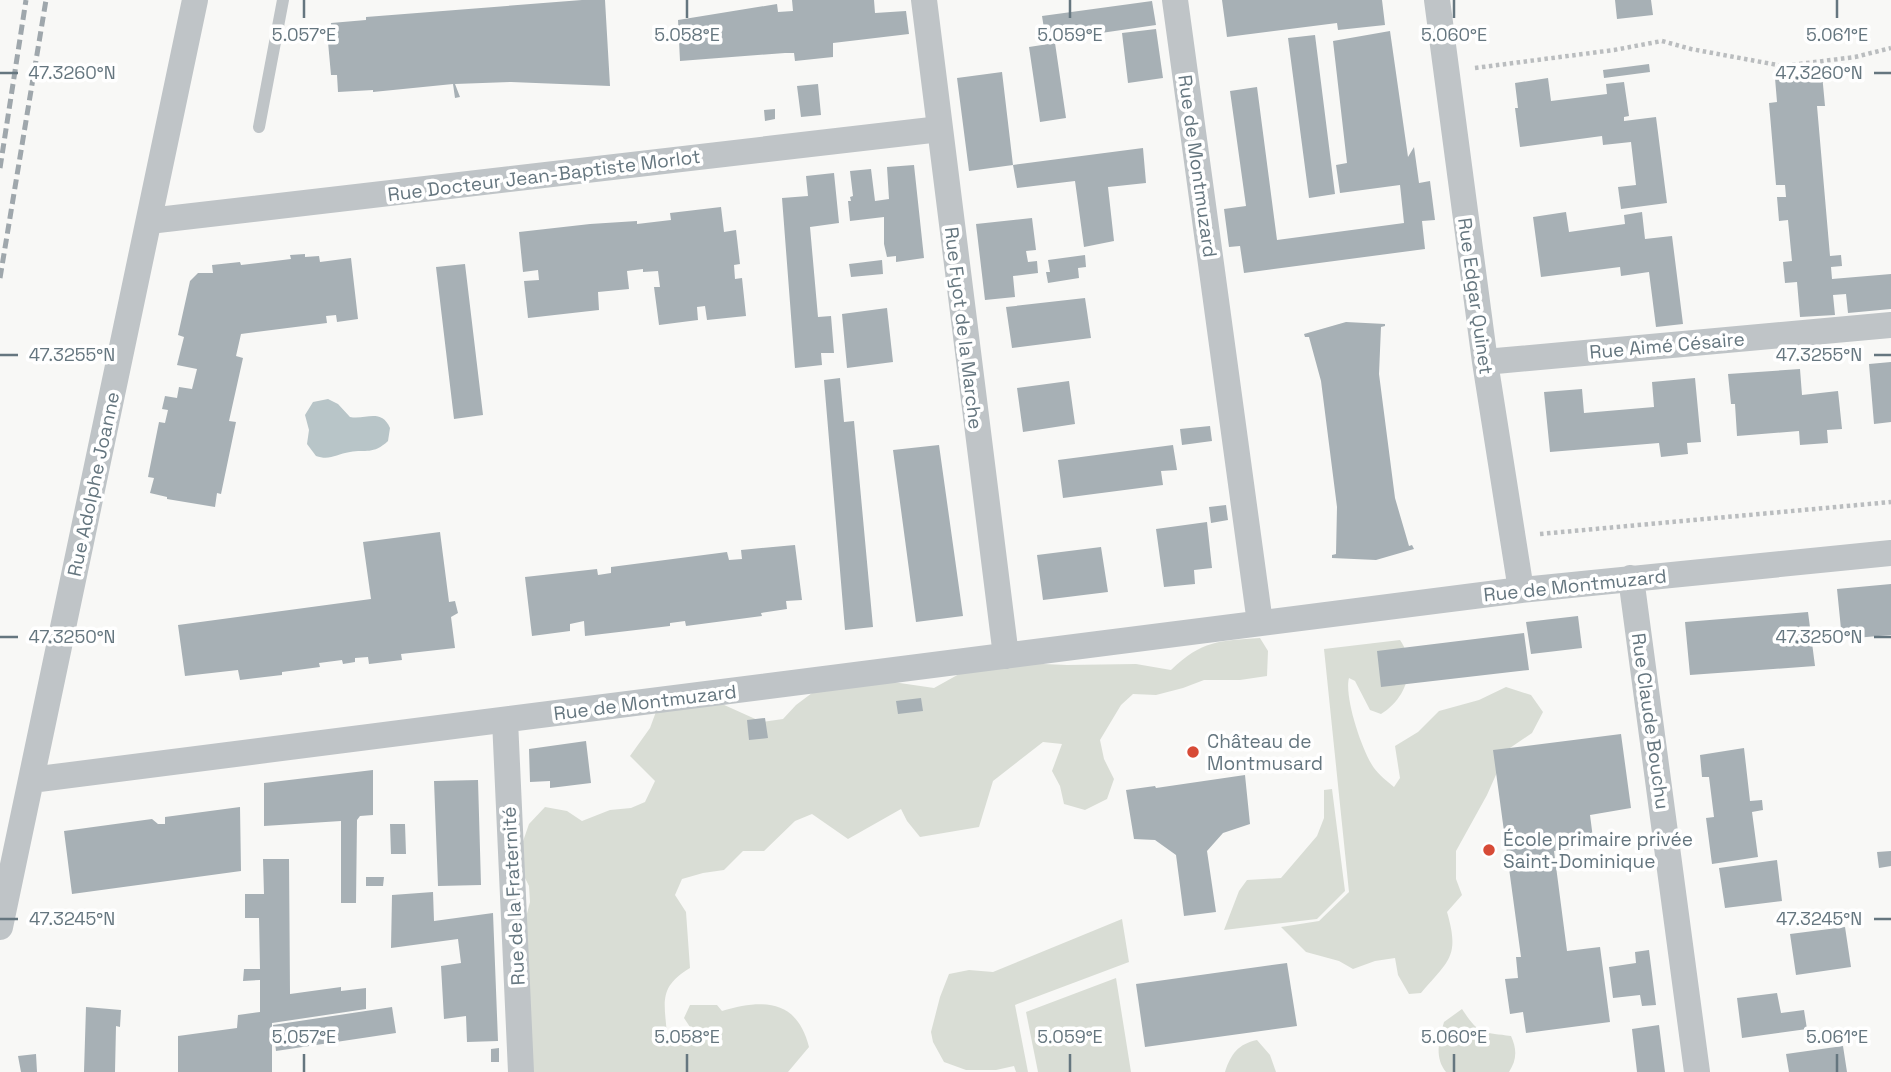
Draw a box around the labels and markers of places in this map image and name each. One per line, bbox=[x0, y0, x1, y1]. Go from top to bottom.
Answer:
place label: Château de Montmusard bbox=[1207, 729, 1323, 776]
marker: Château de Montmusard bbox=[1185, 744, 1201, 760]
place label: École primaire privée Saint-Dominique bbox=[1503, 827, 1693, 874]
marker: École primaire privée Saint-Dominique bbox=[1481, 842, 1497, 858]

